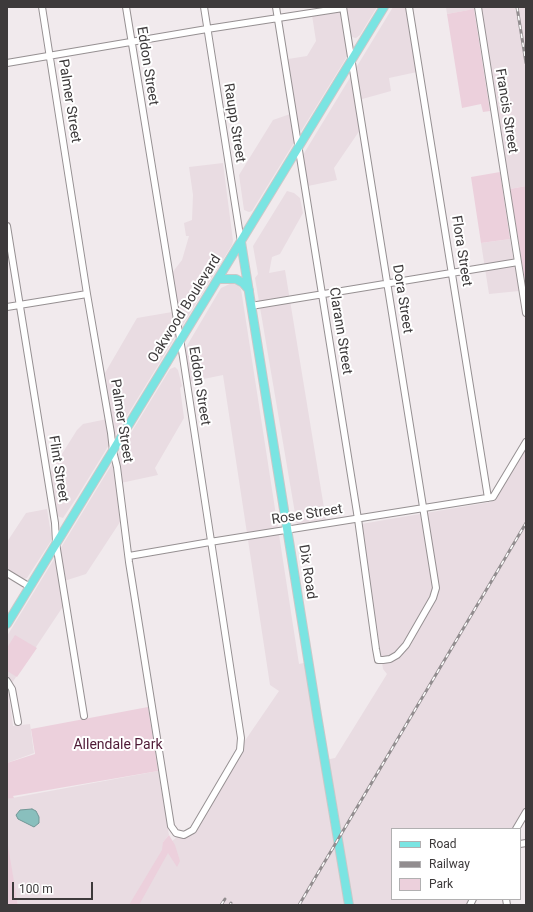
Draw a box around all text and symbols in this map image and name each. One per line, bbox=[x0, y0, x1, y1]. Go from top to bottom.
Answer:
street label: Eddon Street bbox=[132, 25, 162, 107]
street label: Palmer Street bbox=[54, 58, 84, 144]
street label: Francis Street bbox=[491, 67, 521, 155]
street label: Raupp Street bbox=[219, 82, 249, 164]
street label: Flora Street bbox=[447, 214, 475, 288]
street label: Oakwood Boulevard bbox=[145, 252, 225, 366]
street label: Dora Street bbox=[388, 263, 416, 335]
street label: Clarann Street bbox=[325, 286, 355, 376]
street label: Eddon Street bbox=[184, 345, 214, 427]
street label: Palmer Street bbox=[106, 378, 136, 464]
street label: Flint Street bbox=[44, 434, 72, 504]
street label: Rose Street bbox=[270, 501, 344, 529]
street label: Dix Road bbox=[294, 543, 320, 601]
park label: Allendale Park bbox=[73, 737, 163, 753]
legend bbox=[391, 828, 521, 900]
text: Road bbox=[429, 837, 457, 851]
text: Railway bbox=[429, 857, 470, 871]
scale bar bbox=[14, 874, 95, 900]
text: Park bbox=[429, 877, 453, 891]
text: 100 m bbox=[19, 882, 53, 896]

